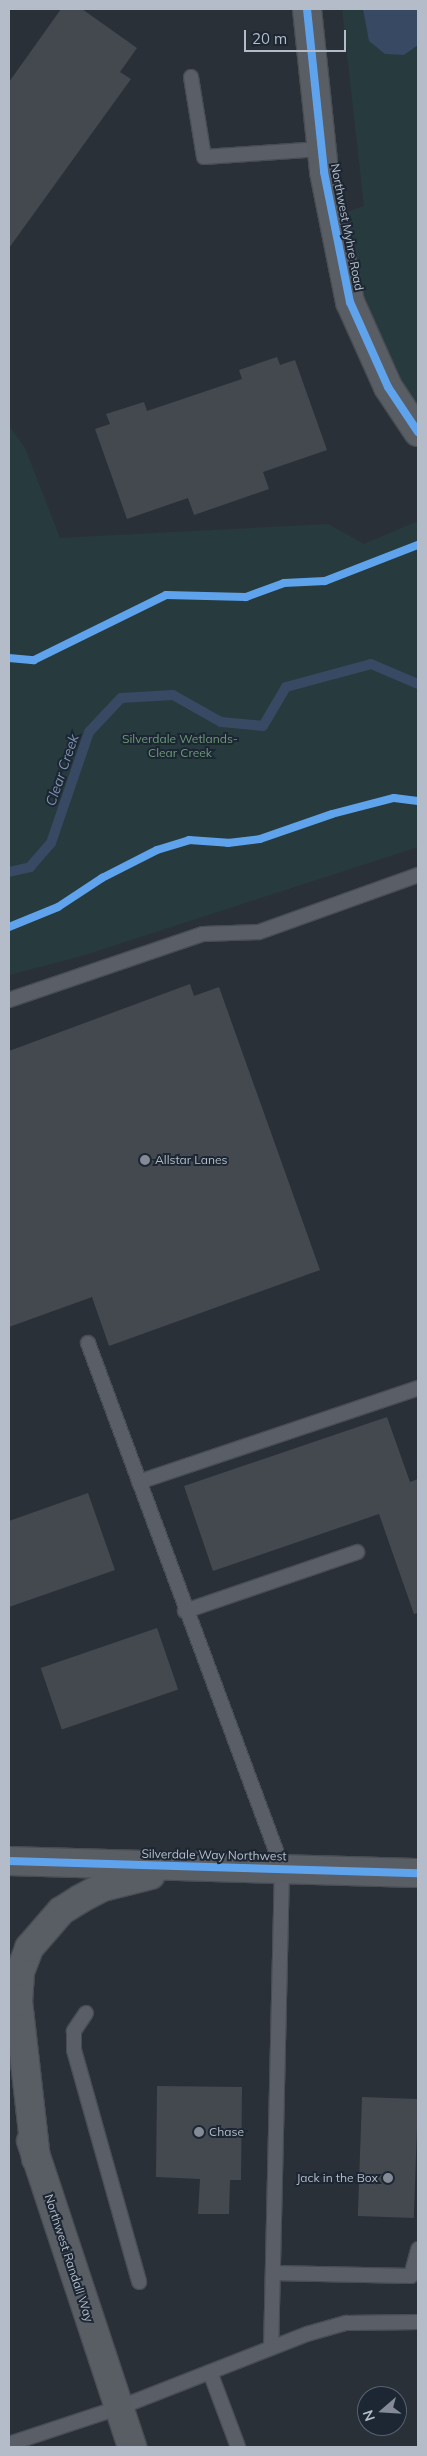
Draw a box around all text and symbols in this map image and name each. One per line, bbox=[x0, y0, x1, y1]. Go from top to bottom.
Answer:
scale bar bbox=[247, 20, 350, 52]
text: 20 m bbox=[252, 29, 287, 48]
street label: Northwest Myhre Road bbox=[328, 162, 366, 292]
water label: Clear Creek bbox=[42, 732, 82, 808]
park label: Silverdale Wetlands- Clear Creek bbox=[122, 732, 238, 760]
place label: Allstar Lanes bbox=[155, 1153, 228, 1167]
marker: Allstar Lanes bbox=[139, 1154, 151, 1166]
street label: Silverdale Way Northwest bbox=[141, 1847, 287, 1863]
place label: Chase bbox=[209, 2125, 244, 2139]
marker: Chase bbox=[193, 2126, 205, 2138]
place label: Jack in the Box bbox=[296, 2171, 378, 2185]
marker: Jack in the Box bbox=[382, 2172, 394, 2184]
street label: Northwest Randall Way bbox=[41, 2192, 97, 2324]
north arrow bbox=[357, 2386, 407, 2436]
text: N bbox=[359, 2408, 379, 2423]

